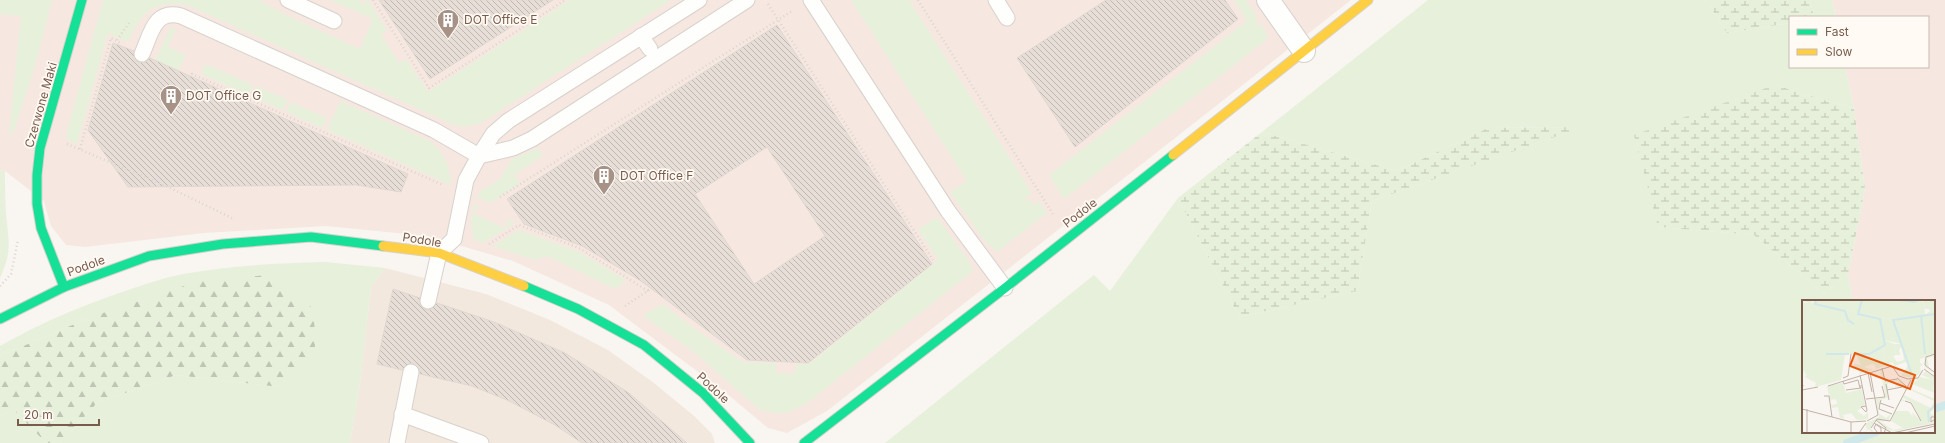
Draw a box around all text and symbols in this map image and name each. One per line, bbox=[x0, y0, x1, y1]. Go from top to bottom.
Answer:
building icon: DOT Office E bbox=[435, 7, 461, 40]
place label: DOT Office E bbox=[464, 12, 538, 27]
legend bbox=[1789, 16, 1929, 68]
text: Fast bbox=[1825, 24, 1849, 39]
text: Slow bbox=[1825, 44, 1853, 59]
street label: Czerwone Maki bbox=[21, 60, 60, 149]
building icon: DOT Office G bbox=[158, 83, 184, 116]
place label: DOT Office G bbox=[186, 88, 261, 103]
building icon: DOT Office F bbox=[591, 163, 617, 196]
place label: DOT Office F bbox=[620, 168, 693, 183]
street label: Podole bbox=[1060, 195, 1100, 231]
street label: Podole bbox=[402, 229, 443, 250]
street label: Podole bbox=[65, 252, 107, 279]
inset map bbox=[1802, 300, 1935, 433]
street label: Podole bbox=[694, 369, 733, 407]
scale bar bbox=[18, 401, 99, 427]
text: 20 m bbox=[24, 407, 53, 422]

